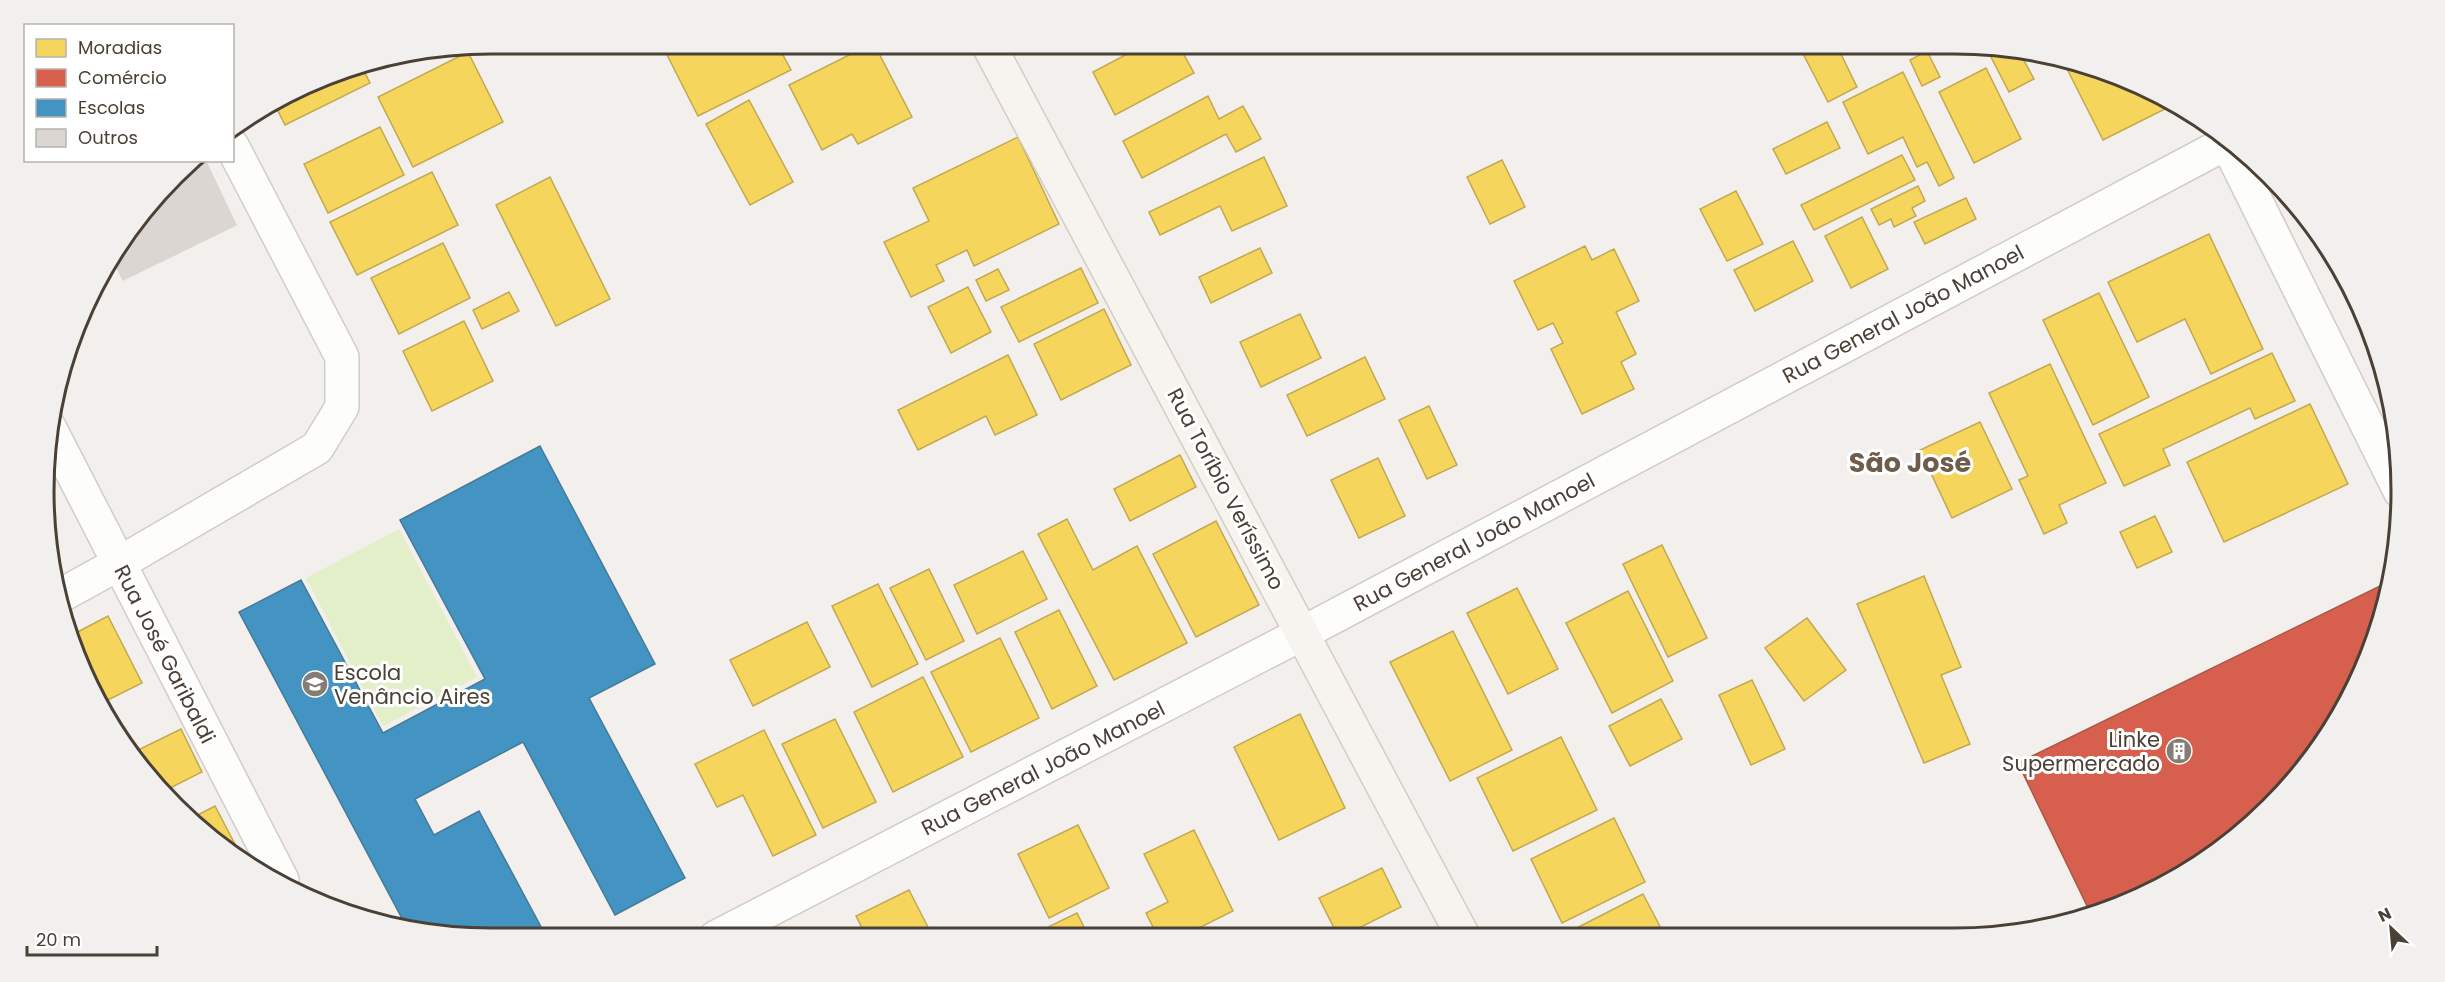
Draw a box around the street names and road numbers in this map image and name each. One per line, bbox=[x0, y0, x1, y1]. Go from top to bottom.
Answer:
street label: Rua General João Manoel bbox=[1777, 238, 2029, 390]
street label: Rua Toríbio Veríssimo bbox=[1160, 383, 1292, 595]
street label: Rua General João Manoel bbox=[1348, 466, 1600, 618]
street label: Rua José Garibaldi bbox=[107, 560, 223, 748]
street label: Rua General João Manoel bbox=[916, 694, 1170, 842]

